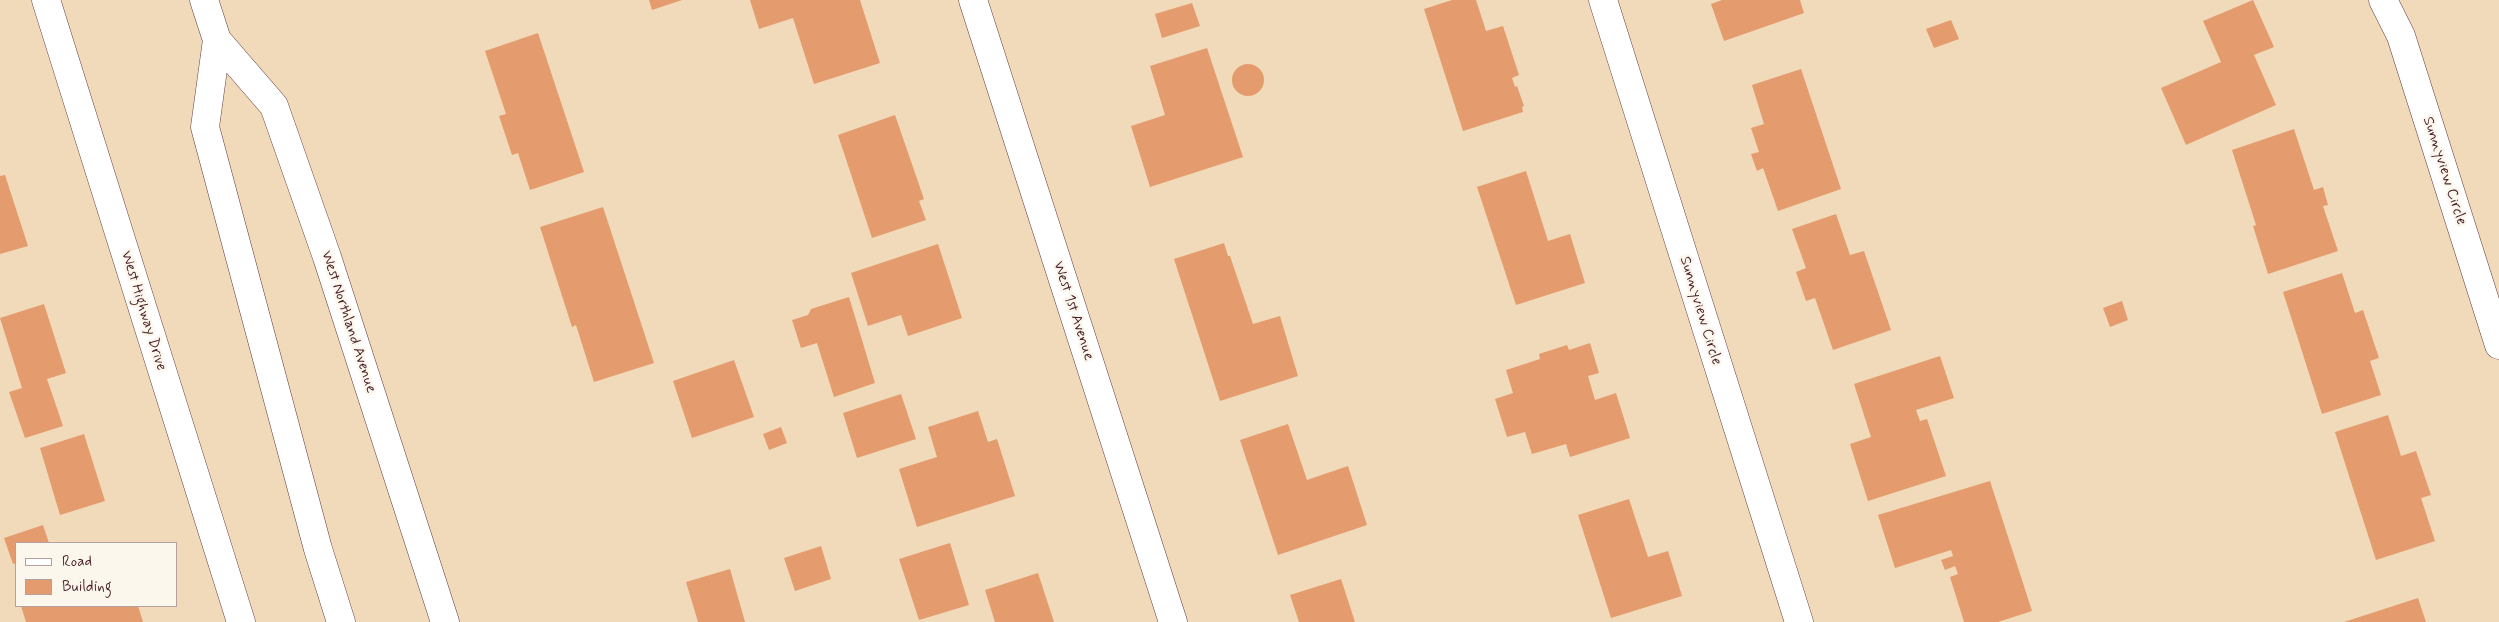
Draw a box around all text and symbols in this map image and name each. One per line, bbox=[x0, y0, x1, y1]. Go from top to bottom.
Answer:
street label: Sunnyview Circle bbox=[2418, 115, 2470, 227]
street label: West Highway Drive bbox=[116, 249, 170, 373]
street label: West Northland Avenue bbox=[317, 249, 379, 395]
street label: Sunnyview Circle bbox=[1675, 254, 1725, 368]
street label: West 1st Avenue bbox=[1049, 259, 1097, 363]
legend bbox=[15, 542, 178, 607]
text: Road bbox=[62, 552, 92, 572]
text: Building bbox=[62, 577, 112, 597]

